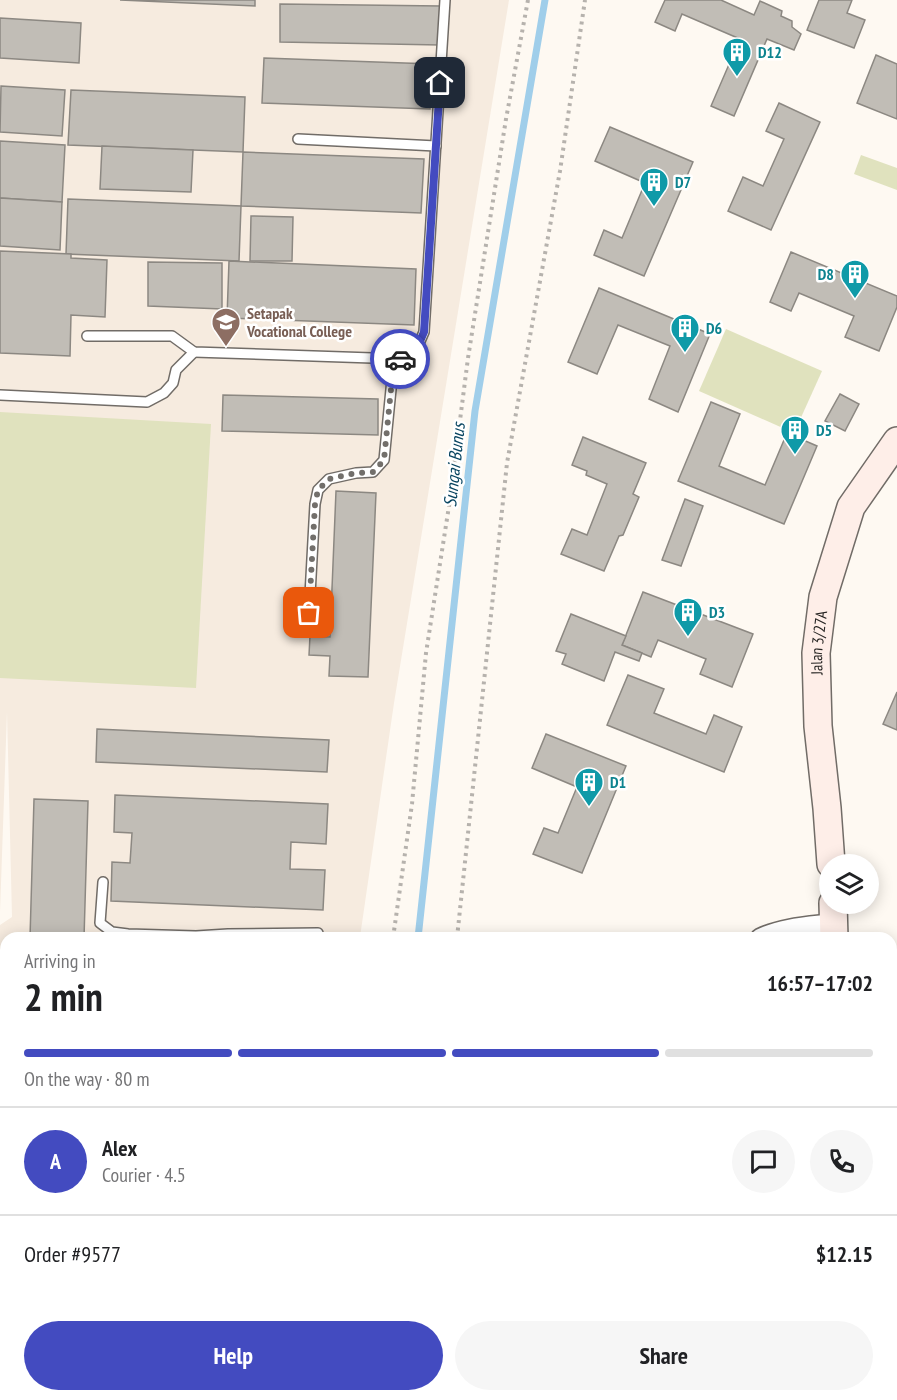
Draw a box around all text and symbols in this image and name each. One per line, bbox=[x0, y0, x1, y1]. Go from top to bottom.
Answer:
building icon: D12 bbox=[721, 36, 753, 78]
place label: D12 bbox=[758, 42, 782, 62]
pin bbox=[414, 57, 465, 108]
icon: home bbox=[423, 66, 456, 99]
building icon: D7 bbox=[638, 166, 670, 208]
place label: D7 bbox=[675, 172, 691, 192]
building icon: D8 bbox=[839, 258, 871, 300]
place label: D8 bbox=[818, 264, 834, 284]
place label: Setapak Vocational College bbox=[246, 303, 352, 341]
school or university icon: Setapak Vocational College bbox=[210, 306, 242, 348]
building icon: D6 bbox=[669, 312, 701, 354]
place label: D6 bbox=[706, 318, 723, 338]
courier bbox=[370, 329, 430, 389]
icon: car bbox=[384, 343, 417, 376]
building icon: D5 bbox=[779, 414, 811, 456]
water label: Sungai Bunus bbox=[438, 420, 470, 508]
place label: D5 bbox=[816, 420, 832, 440]
pin bbox=[283, 587, 334, 638]
icon: bag bbox=[292, 596, 325, 629]
building icon: D3 bbox=[672, 596, 704, 638]
place label: D3 bbox=[709, 602, 725, 622]
street label: Jalan 3/27A bbox=[806, 609, 831, 676]
building icon: D1 bbox=[573, 766, 605, 808]
place label: D1 bbox=[610, 772, 626, 792]
map controls bbox=[819, 854, 879, 914]
button: layers bbox=[819, 854, 879, 914]
text: Arriving in bbox=[24, 948, 96, 974]
text: 16:57–17:02 bbox=[767, 969, 873, 997]
text: 2 min bbox=[24, 971, 103, 1022]
text: On the way · 80 m bbox=[24, 1066, 150, 1092]
button: chat bbox=[732, 1130, 795, 1193]
button: phone bbox=[810, 1130, 873, 1193]
text: Alex bbox=[102, 1134, 137, 1162]
text: A bbox=[50, 1147, 61, 1175]
text: Courier · 4.5 bbox=[102, 1162, 186, 1188]
text: Order #9577 bbox=[24, 1240, 121, 1268]
text: $12.15 bbox=[816, 1240, 873, 1268]
button: Help bbox=[24, 1321, 443, 1390]
button: Share bbox=[455, 1321, 873, 1390]

